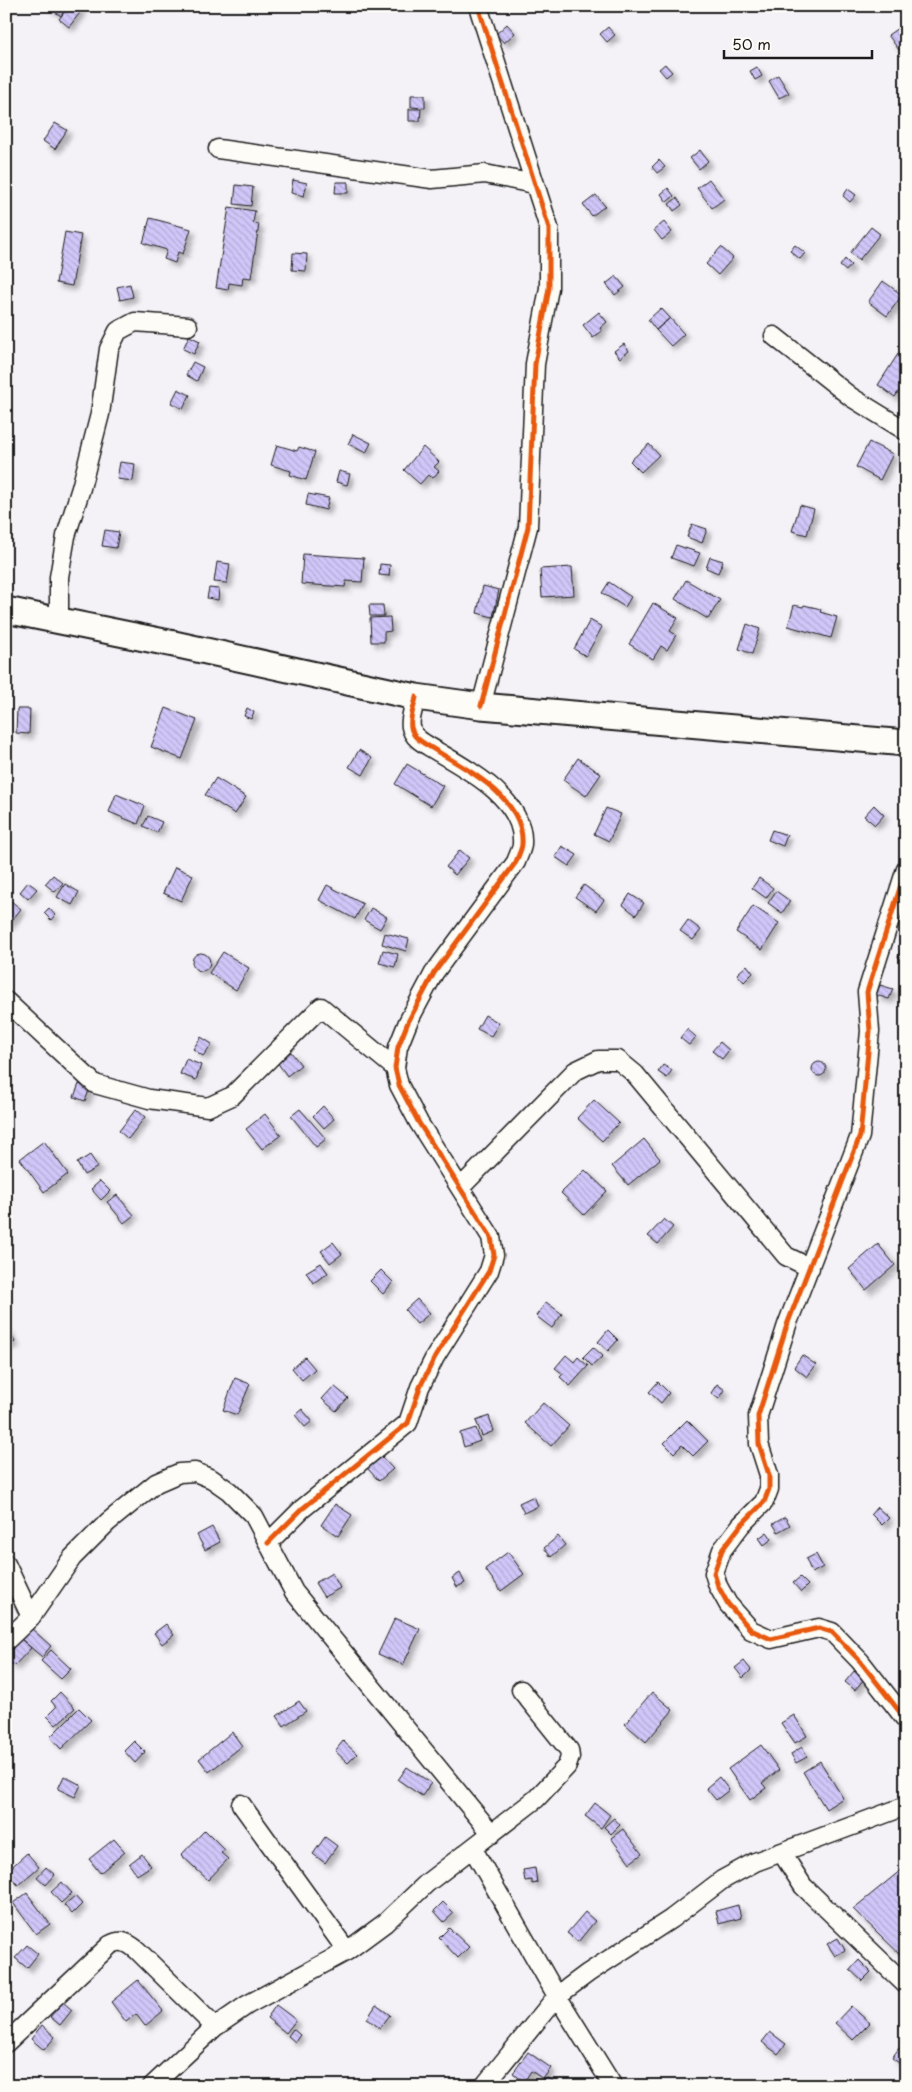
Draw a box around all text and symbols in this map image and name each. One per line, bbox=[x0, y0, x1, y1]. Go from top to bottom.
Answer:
scale bar bbox=[724, 28, 872, 60]
text: 50 m bbox=[732, 32, 771, 55]

